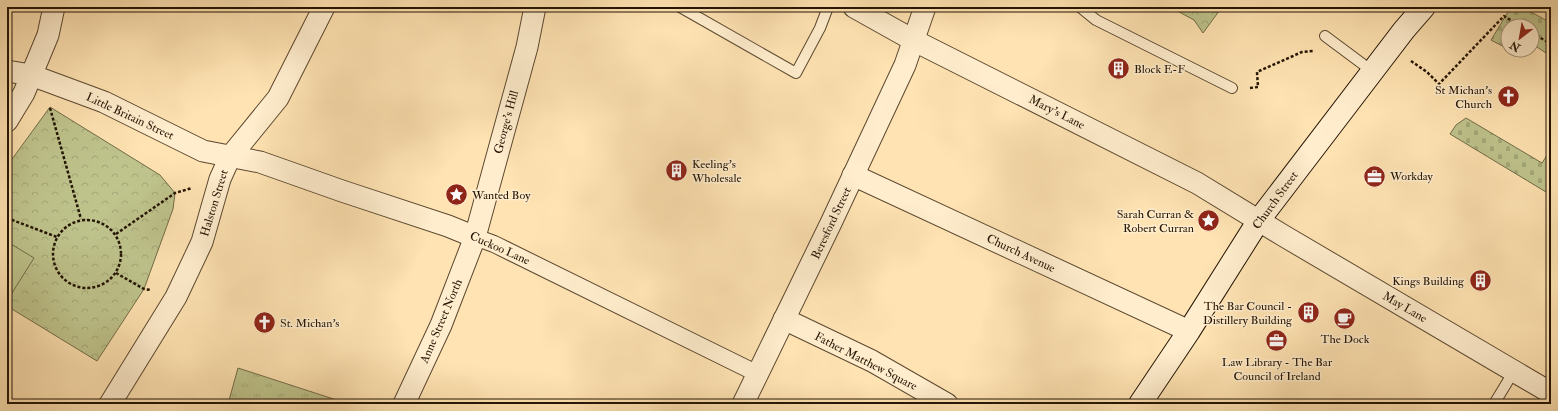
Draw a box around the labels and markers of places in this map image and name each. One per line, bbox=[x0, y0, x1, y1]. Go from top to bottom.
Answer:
building icon: Block E-F bbox=[1105, 56, 1131, 82]
place label: Block E-F bbox=[1134, 62, 1185, 77]
place label: St Michan's Church bbox=[1435, 83, 1493, 112]
church icon: St Michan's Church bbox=[1495, 84, 1521, 110]
place label: Keeling's Wholesale bbox=[691, 157, 742, 186]
building icon: Keeling's Wholesale bbox=[663, 158, 689, 184]
office icon: Workday bbox=[1362, 163, 1388, 189]
place label: Workday bbox=[1389, 169, 1434, 184]
place icon: Wanted Boy bbox=[444, 182, 470, 208]
place label: Wanted Boy bbox=[471, 188, 531, 203]
place label: Sarah Curran & Robert Curran bbox=[1117, 207, 1194, 236]
place icon: Sarah Curran & Robert Curran bbox=[1196, 208, 1222, 234]
building icon: Kings Building bbox=[1467, 268, 1493, 294]
place label: Kings Building bbox=[1392, 274, 1465, 289]
place label: The Bar Council - Distillery Building bbox=[1203, 299, 1293, 328]
building icon: The Bar Council - Distillery Building bbox=[1295, 300, 1321, 326]
cafe icon: The Dock bbox=[1332, 305, 1358, 331]
church icon: St. Michan's bbox=[251, 310, 277, 336]
place label: St. Michan's bbox=[280, 316, 339, 331]
office icon: Law Library - The Bar Council of Ireland bbox=[1264, 328, 1290, 354]
place label: The Dock bbox=[1321, 332, 1370, 347]
place label: Law Library - The Bar Council of Ireland bbox=[1222, 355, 1333, 384]

